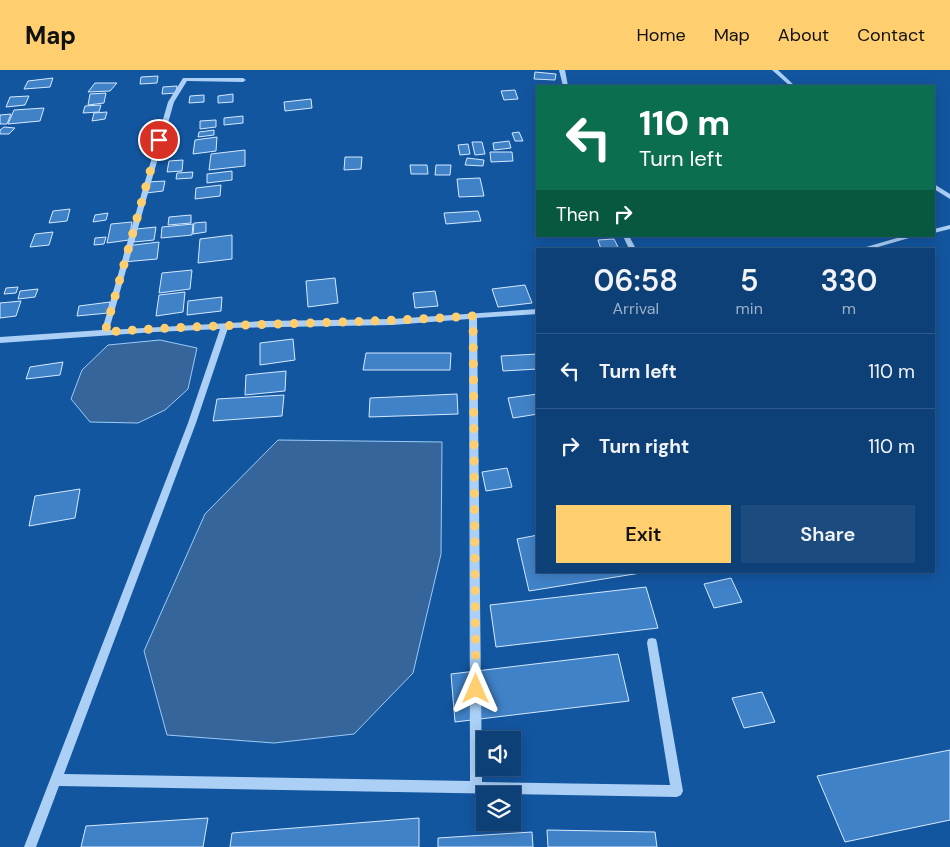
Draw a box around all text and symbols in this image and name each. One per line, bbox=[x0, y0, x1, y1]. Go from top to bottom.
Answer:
text: Map bbox=[25, 20, 76, 51]
text: Home bbox=[636, 23, 686, 47]
text: Map bbox=[714, 23, 750, 47]
text: About bbox=[778, 23, 829, 47]
text: Contact bbox=[857, 23, 925, 47]
text: 110 m bbox=[639, 100, 730, 146]
icon: left bbox=[556, 105, 621, 170]
pin bbox=[138, 119, 180, 161]
icon: arrive bbox=[145, 126, 173, 154]
text: Turn left bbox=[639, 144, 723, 173]
icon: right bbox=[609, 200, 637, 228]
text: Then bbox=[556, 202, 599, 227]
text: 06:58 bbox=[594, 261, 678, 300]
text: 5 bbox=[740, 261, 759, 300]
text: 330 bbox=[821, 261, 877, 300]
text: Arrival bbox=[613, 298, 659, 319]
text: min bbox=[736, 298, 763, 319]
text: m bbox=[842, 298, 856, 319]
icon: left bbox=[556, 357, 584, 385]
text: Turn left bbox=[599, 359, 677, 384]
text: 110 m bbox=[868, 359, 915, 384]
icon: right bbox=[556, 432, 584, 460]
text: Turn right bbox=[599, 434, 689, 459]
text: 110 m bbox=[868, 434, 915, 459]
button: Exit bbox=[556, 505, 731, 563]
button: Share bbox=[741, 505, 915, 563]
position arrow bbox=[449, 662, 501, 714]
map controls bbox=[476, 731, 521, 831]
button: sound bbox=[476, 731, 521, 776]
button: layers bbox=[476, 786, 521, 831]

